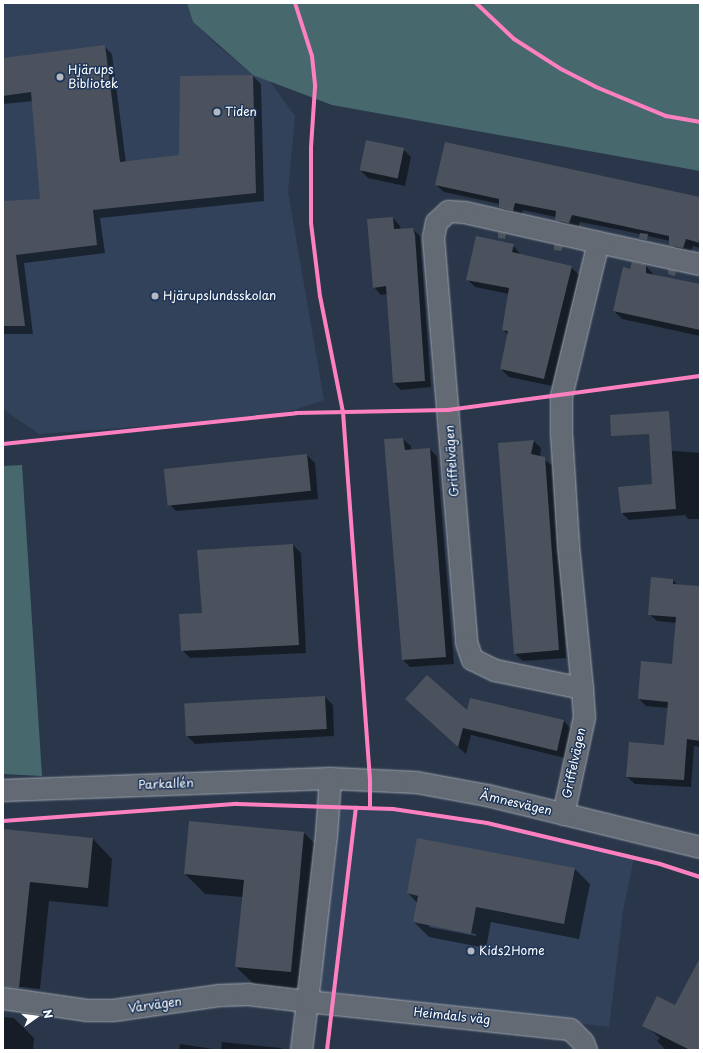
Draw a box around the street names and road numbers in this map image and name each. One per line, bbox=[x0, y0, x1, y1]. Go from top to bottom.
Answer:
street label: Griffelvägen bbox=[442, 425, 462, 497]
street label: Griffelvägen bbox=[559, 726, 589, 800]
street label: Parkallén bbox=[138, 776, 194, 792]
street label: Ämnesvägen bbox=[479, 788, 553, 818]
street label: Vårvägen bbox=[127, 994, 183, 1016]
street label: Heimdals väg bbox=[413, 1005, 491, 1027]

